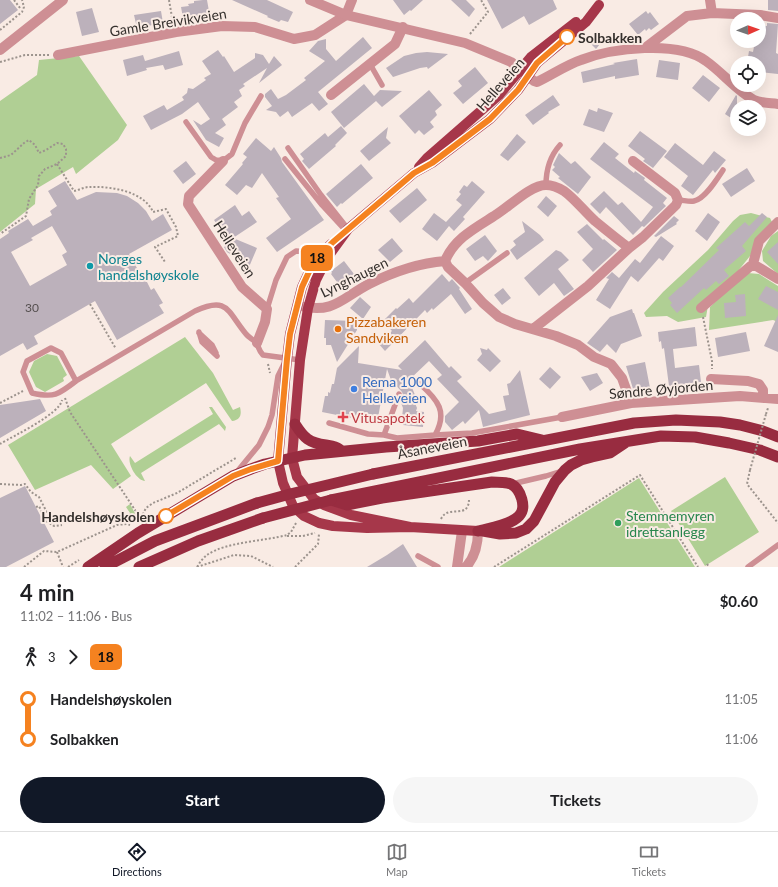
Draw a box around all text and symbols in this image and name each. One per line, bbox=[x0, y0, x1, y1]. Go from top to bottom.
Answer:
street label: Gamle Breivikveien bbox=[108, 4, 228, 40]
north arrow bbox=[730, 12, 766, 48]
map controls bbox=[730, 12, 766, 136]
marker: Solbakken bbox=[559, 29, 575, 45]
place label: Solbakken bbox=[578, 29, 642, 46]
street label: Helleveien bbox=[472, 54, 528, 114]
button: locate bbox=[730, 56, 766, 92]
button: layers bbox=[730, 100, 766, 136]
street label: Helleveien bbox=[210, 217, 260, 281]
line badge: 18 bbox=[299, 245, 335, 271]
text: 18 bbox=[309, 249, 325, 266]
place label: Norges handelshøyskole bbox=[98, 250, 199, 283]
street label: Lynghaugen bbox=[317, 253, 391, 301]
marker: Norges handelshøyskole bbox=[85, 261, 95, 271]
house number: 30 bbox=[25, 300, 39, 315]
place label: Pizzabakeren Sandviken bbox=[346, 313, 426, 346]
marker: Pizzabakeren Sandviken bbox=[333, 324, 343, 334]
place label: Rema 1000 Helleveien bbox=[362, 373, 432, 406]
street label: Søndre Øyjorden bbox=[608, 376, 714, 402]
marker: Rema 1000 Helleveien bbox=[349, 384, 359, 394]
place label: Vitusapotek bbox=[351, 409, 426, 426]
marker: Vitusapotek bbox=[338, 412, 348, 422]
street label: Åsaneveien bbox=[396, 432, 468, 462]
place label: Stemmemyren idrettsanlegg bbox=[626, 507, 715, 540]
place label: Handelshøyskolen bbox=[41, 508, 155, 525]
marker: Handelshøyskolen bbox=[158, 508, 174, 524]
marker: Stemmemyren idrettsanlegg bbox=[613, 518, 623, 528]
text: 4 min bbox=[20, 579, 75, 606]
text: $0.60 bbox=[720, 592, 758, 610]
text: 11:02 – 11:06 · Bus bbox=[20, 608, 132, 624]
icon: walk bbox=[20, 646, 42, 668]
icon: forward bbox=[62, 646, 84, 668]
text: 18 bbox=[98, 648, 114, 665]
text: 3 bbox=[48, 649, 56, 665]
text: Handelshøyskolen bbox=[50, 690, 172, 708]
text: 11:05 bbox=[725, 691, 758, 707]
text: Solbakken bbox=[50, 730, 119, 748]
text: 11:06 bbox=[725, 731, 758, 747]
button: Start bbox=[20, 777, 385, 823]
button: Tickets bbox=[393, 777, 758, 823]
tab: Directions bbox=[112, 841, 162, 878]
tab: Map bbox=[386, 841, 408, 878]
tab: Tickets bbox=[632, 841, 666, 878]

